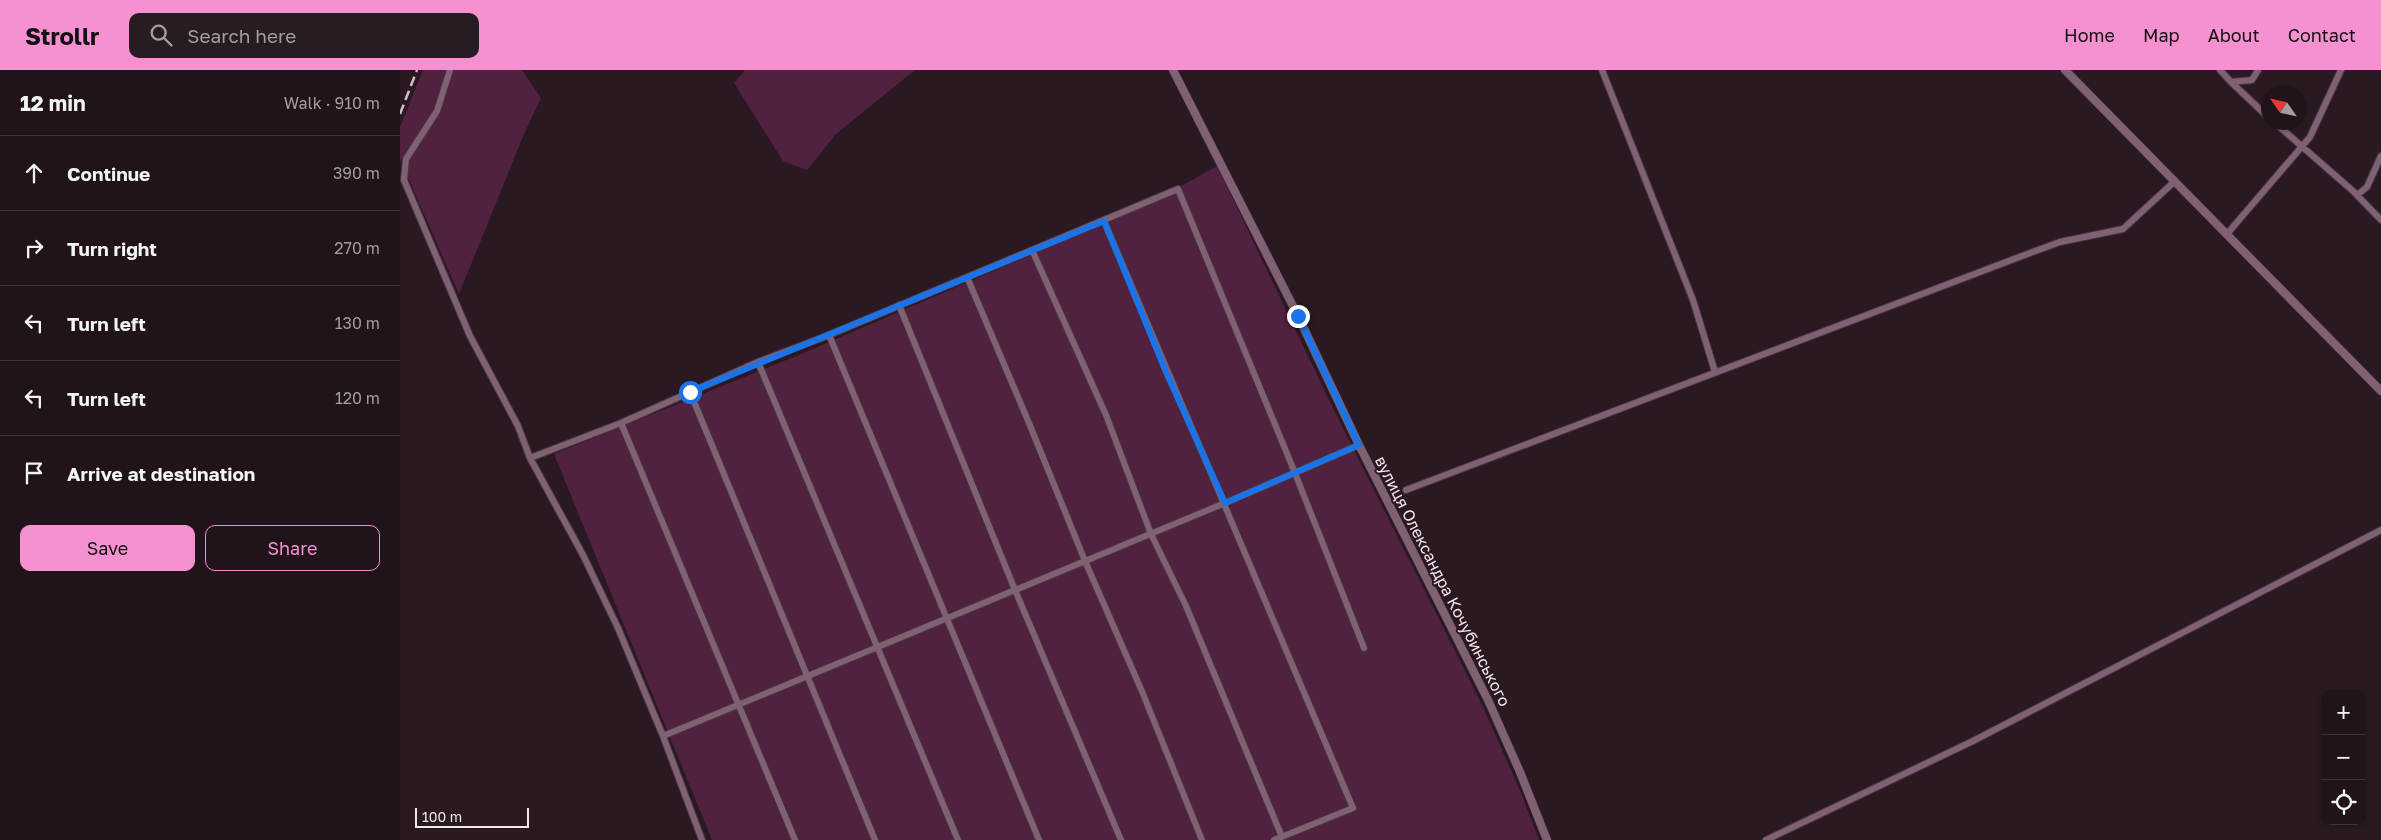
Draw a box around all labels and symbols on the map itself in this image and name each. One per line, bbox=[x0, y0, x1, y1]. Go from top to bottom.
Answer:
north arrow bbox=[2261, 85, 2306, 130]
route end bbox=[1287, 305, 1310, 328]
route start bbox=[679, 381, 702, 404]
street label: вулиця Олександра Кочубинського bbox=[1371, 452, 1515, 710]
scale bar bbox=[415, 805, 529, 828]

